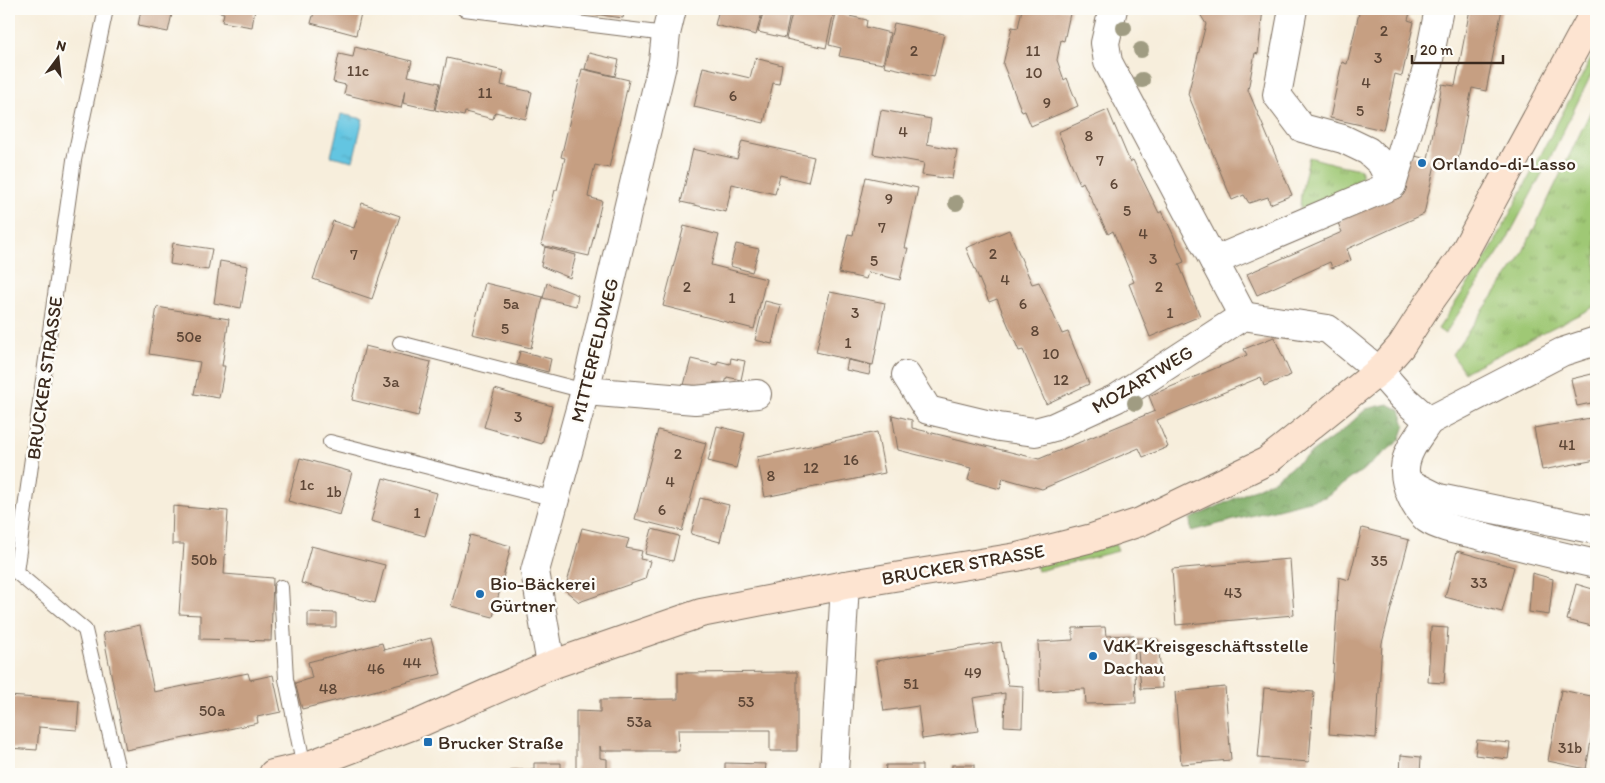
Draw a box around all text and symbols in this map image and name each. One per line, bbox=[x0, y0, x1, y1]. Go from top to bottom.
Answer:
house number: 2 bbox=[1380, 21, 1389, 40]
north arrow bbox=[32, 32, 82, 82]
scale bar bbox=[1412, 32, 1504, 64]
text: N bbox=[54, 36, 68, 55]
house number: 2 bbox=[910, 41, 919, 60]
house number: 11 bbox=[1026, 41, 1041, 60]
text: 20 m bbox=[1420, 41, 1454, 59]
house number: 3 bbox=[1374, 48, 1383, 67]
house number: 11c bbox=[347, 61, 369, 80]
house number: 10 bbox=[1025, 63, 1043, 82]
house number: 4 bbox=[1361, 73, 1371, 92]
house number: 11 bbox=[478, 83, 493, 102]
house number: 6 bbox=[729, 86, 737, 105]
house number: 9 bbox=[1043, 93, 1051, 112]
house number: 5 bbox=[1356, 101, 1364, 120]
house number: 4 bbox=[898, 122, 908, 141]
house number: 8 bbox=[1085, 126, 1094, 145]
house number: 7 bbox=[1096, 151, 1104, 170]
place label: Orlando-di-Lasso bbox=[1432, 152, 1576, 175]
marker: Orlando-di-Lasso bbox=[1416, 157, 1428, 169]
house number: 6 bbox=[1110, 174, 1118, 193]
house number: 9 bbox=[885, 189, 893, 208]
house number: 5 bbox=[1123, 201, 1131, 220]
house number: 7 bbox=[878, 218, 886, 237]
house number: 4 bbox=[1138, 224, 1148, 243]
house number: 2 bbox=[989, 244, 998, 263]
house number: 7 bbox=[350, 245, 358, 264]
house number: 3 bbox=[1149, 249, 1158, 268]
house number: 5 bbox=[870, 251, 878, 270]
house number: 4 bbox=[1000, 270, 1010, 289]
street label: MITTERFELDWEG bbox=[565, 276, 624, 425]
house number: 2 bbox=[683, 277, 692, 296]
house number: 2 bbox=[1155, 277, 1164, 296]
house number: 1 bbox=[728, 288, 736, 307]
house number: 5a bbox=[503, 294, 520, 313]
house number: 6 bbox=[1019, 294, 1027, 313]
street label: BRUCKER STRASSE bbox=[22, 295, 67, 461]
house number: 3 bbox=[851, 303, 860, 322]
house number: 1 bbox=[1166, 303, 1174, 322]
house number: 5 bbox=[501, 319, 509, 338]
house number: 8 bbox=[1031, 321, 1040, 340]
house number: 50e bbox=[176, 327, 202, 346]
house number: 1 bbox=[844, 333, 852, 352]
street label: MOZARTWEG bbox=[1088, 340, 1197, 419]
house number: 10 bbox=[1042, 344, 1060, 363]
house number: 12 bbox=[1053, 370, 1070, 389]
house number: 3a bbox=[382, 372, 400, 391]
house number: 3 bbox=[514, 407, 523, 426]
house number: 41 bbox=[1558, 435, 1576, 454]
house number: 2 bbox=[674, 444, 683, 463]
house number: 16 bbox=[843, 450, 859, 469]
house number: 12 bbox=[803, 458, 820, 477]
house number: 8 bbox=[767, 466, 776, 485]
house number: 4 bbox=[665, 472, 675, 491]
house number: 1c bbox=[300, 475, 314, 494]
house number: 1b bbox=[326, 482, 342, 501]
house number: 6 bbox=[658, 500, 666, 519]
house number: 1 bbox=[413, 503, 421, 522]
street label: BRUCKER STRASSE bbox=[880, 539, 1046, 590]
house number: 50b bbox=[191, 550, 217, 569]
house number: 35 bbox=[1370, 551, 1388, 570]
place label: Bio-Bäckerei Gürtner bbox=[490, 572, 596, 617]
house number: 33 bbox=[1470, 573, 1488, 592]
house number: 43 bbox=[1224, 583, 1242, 602]
marker: Bio-Bäckerei Gürtner bbox=[474, 588, 486, 600]
place label: VdK-Kreisgeschäftsstelle Dachau bbox=[1103, 634, 1309, 679]
marker: VdK-Kreisgeschäftsstelle Dachau bbox=[1087, 650, 1099, 662]
house number: 44 bbox=[402, 653, 422, 672]
house number: 46 bbox=[367, 659, 385, 678]
house number: 49 bbox=[964, 663, 982, 682]
house number: 51 bbox=[903, 674, 919, 693]
house number: 48 bbox=[319, 679, 337, 698]
house number: 53 bbox=[737, 692, 755, 711]
house number: 50a bbox=[199, 701, 226, 720]
house number: 53a bbox=[626, 712, 652, 731]
place label: Brucker Straße bbox=[438, 731, 564, 754]
marker: Brucker Straße bbox=[422, 736, 434, 748]
house number: 31b bbox=[1558, 738, 1582, 757]

